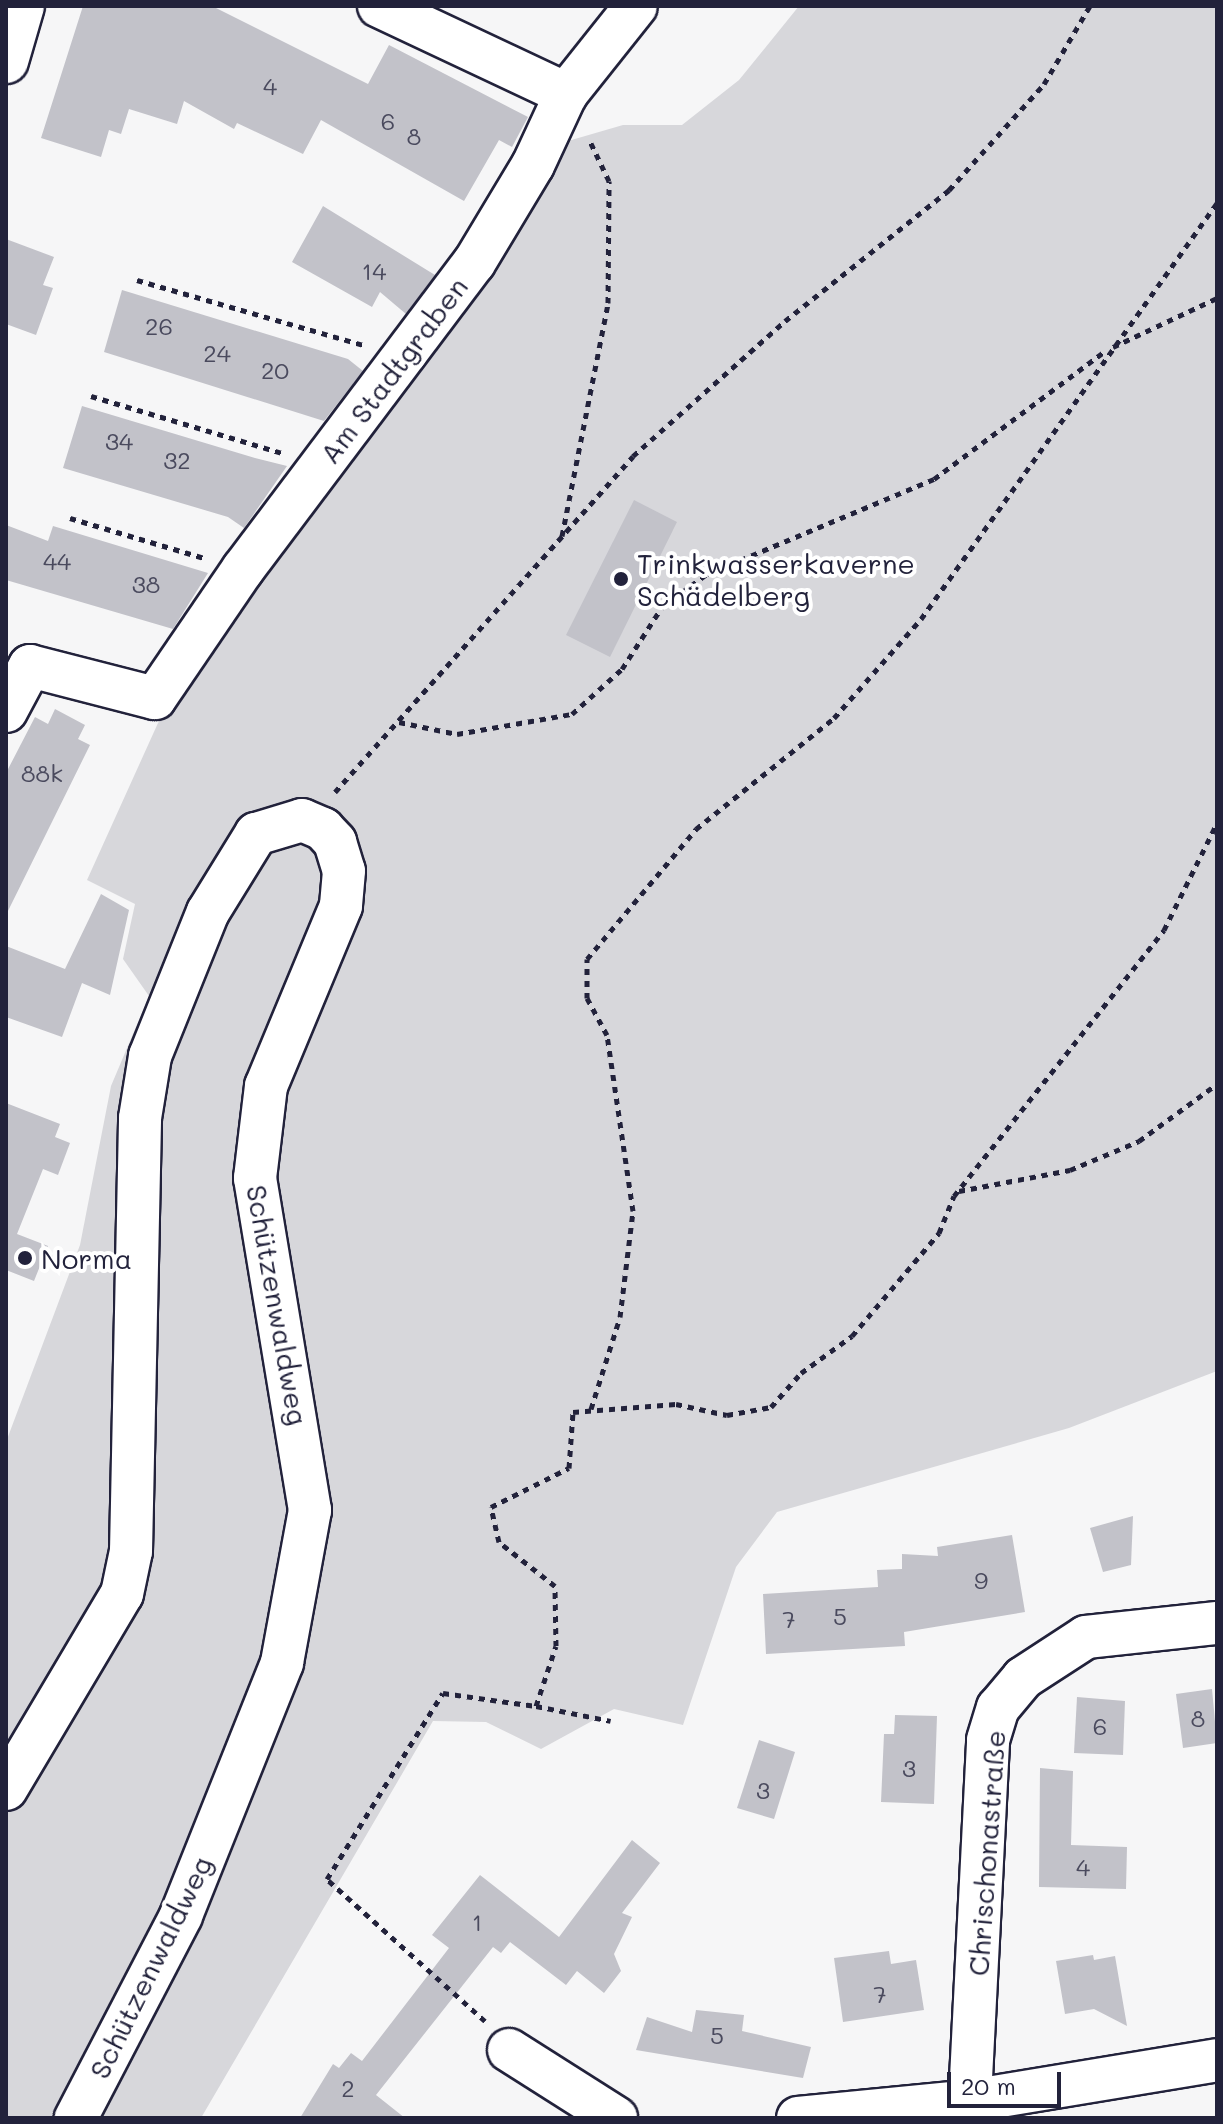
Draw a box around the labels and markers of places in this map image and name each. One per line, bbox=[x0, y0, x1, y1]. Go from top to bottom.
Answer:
place label: Trinkwasserkaverne Schädelberg bbox=[637, 546, 915, 612]
marker: Trinkwasserkaverne Schädelberg bbox=[612, 570, 630, 588]
place label: Norma bbox=[41, 1241, 132, 1275]
marker: Norma bbox=[16, 1249, 34, 1267]

